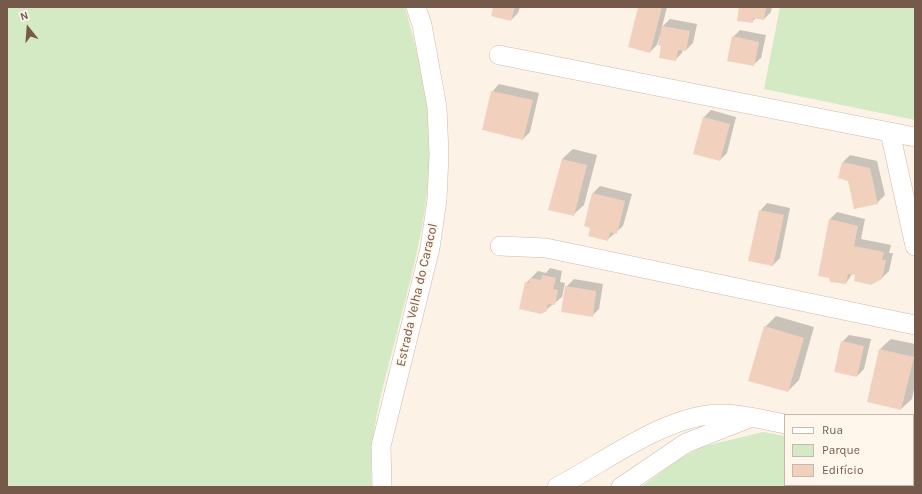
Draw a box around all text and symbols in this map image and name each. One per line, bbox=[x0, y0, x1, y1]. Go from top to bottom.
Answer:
north arrow bbox=[8, 8, 48, 48]
text: N bbox=[19, 9, 30, 23]
street label: Estrada Velha do Caracol bbox=[393, 222, 441, 368]
legend bbox=[784, 414, 914, 486]
text: Rua bbox=[822, 423, 843, 437]
text: Parque bbox=[822, 443, 860, 457]
text: Edifício bbox=[822, 463, 863, 477]

